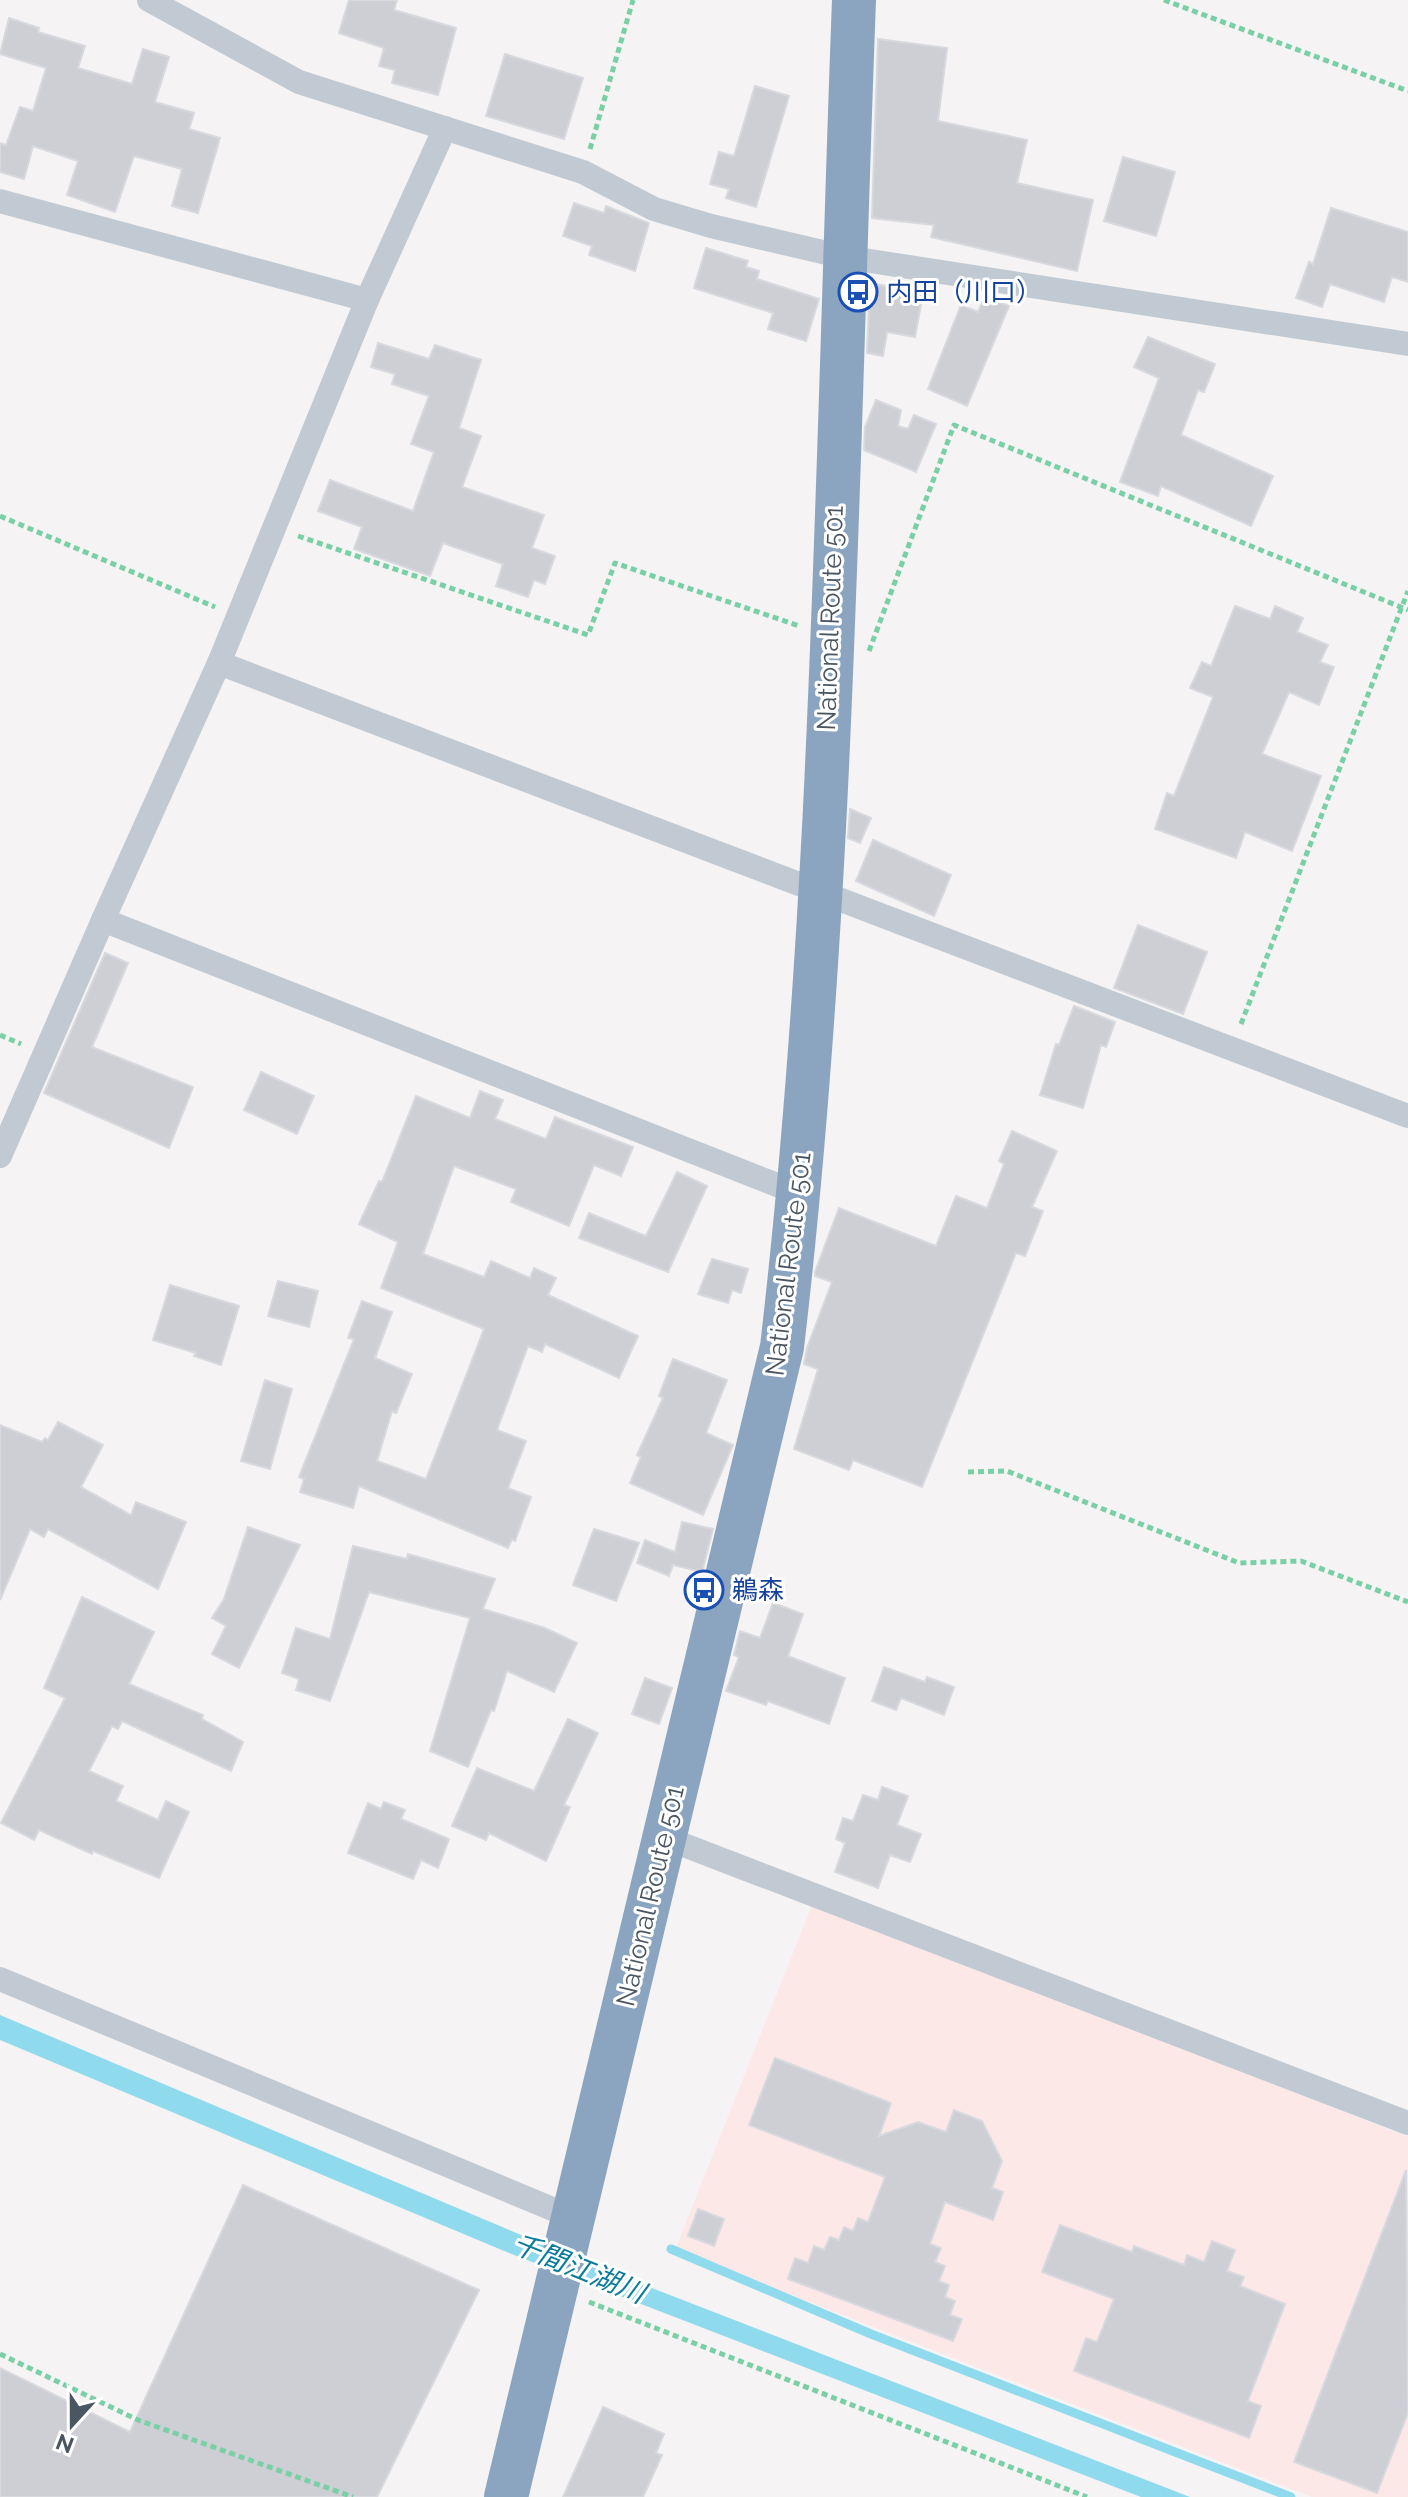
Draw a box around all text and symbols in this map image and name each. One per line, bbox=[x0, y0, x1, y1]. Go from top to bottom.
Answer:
bus stop icon: 内田（川口） bbox=[837, 271, 879, 313]
place label: 内田（川口） bbox=[886, 277, 1042, 307]
street label: National Route 501 bbox=[811, 505, 849, 731]
street label: National Route 501 bbox=[759, 1150, 817, 1378]
bus stop icon: 鵜森 bbox=[683, 1569, 725, 1611]
place label: 鵜森 bbox=[732, 1575, 784, 1605]
street label: National Route 501 bbox=[610, 1783, 690, 2009]
water label: 千間江湖川 bbox=[508, 2227, 653, 2311]
north arrow bbox=[32, 2385, 112, 2465]
text: N bbox=[52, 2429, 77, 2459]

